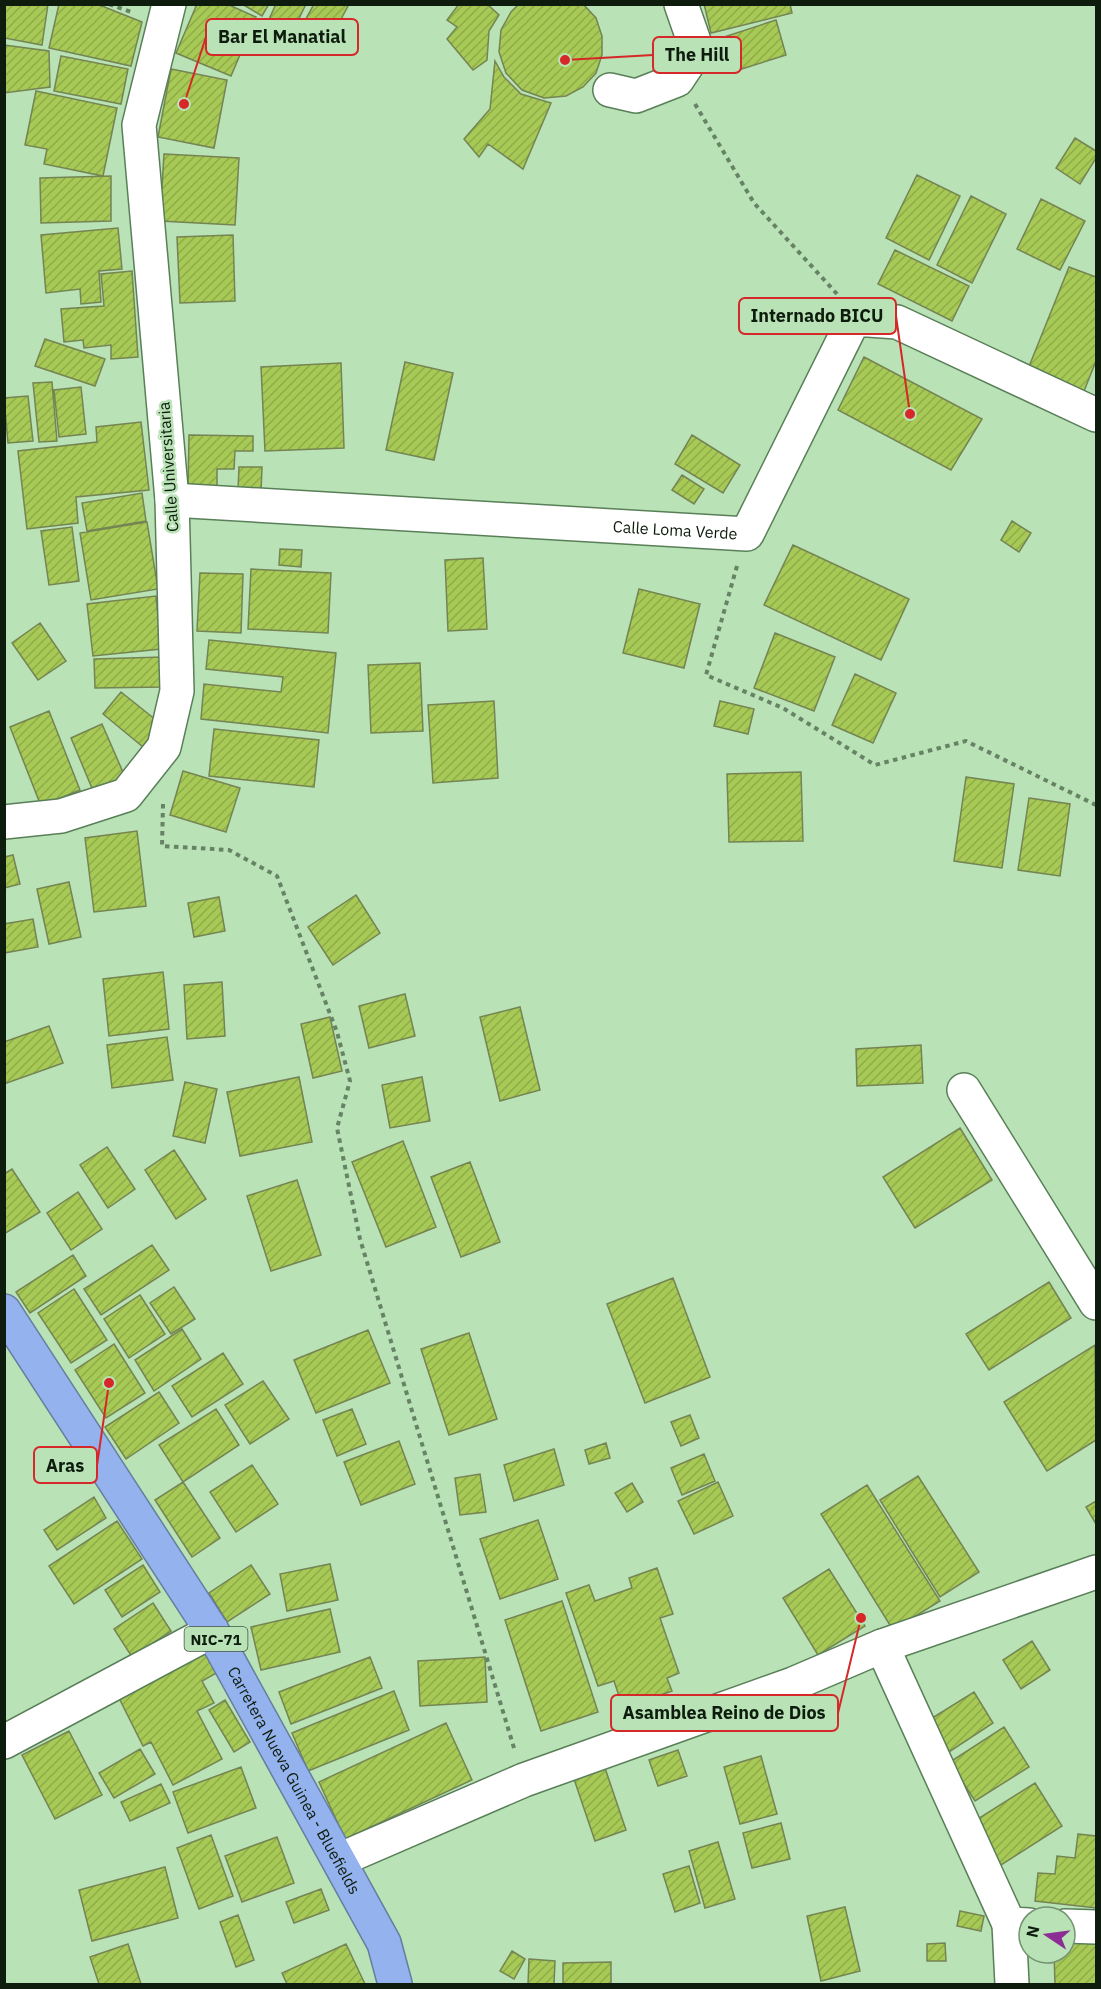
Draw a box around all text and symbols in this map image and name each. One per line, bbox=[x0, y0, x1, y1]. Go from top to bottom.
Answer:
callout: Bar El Manatial bbox=[206, 19, 358, 55]
text: Bar El Manatial bbox=[218, 25, 347, 48]
callout: The Hill bbox=[653, 37, 741, 73]
text: The Hill bbox=[665, 43, 730, 66]
callout: Internado BICU bbox=[739, 298, 896, 334]
text: Internado BICU bbox=[750, 304, 884, 327]
street label: Calle Universitaria bbox=[153, 401, 183, 533]
street label: Calle Loma Verde bbox=[612, 516, 738, 543]
callout: Aras bbox=[34, 1447, 97, 1483]
text: Aras bbox=[46, 1454, 84, 1477]
road number: NIC-71 bbox=[184, 1627, 248, 1651]
street label: Carretera Nueva Guinea - Bluefields bbox=[223, 1663, 365, 1898]
callout: Asamblea Reino de Dios bbox=[611, 1695, 838, 1731]
text: Asamblea Reino de Dios bbox=[622, 1701, 826, 1724]
north arrow bbox=[1017, 1905, 1077, 1965]
text: N bbox=[1021, 1924, 1043, 1940]

